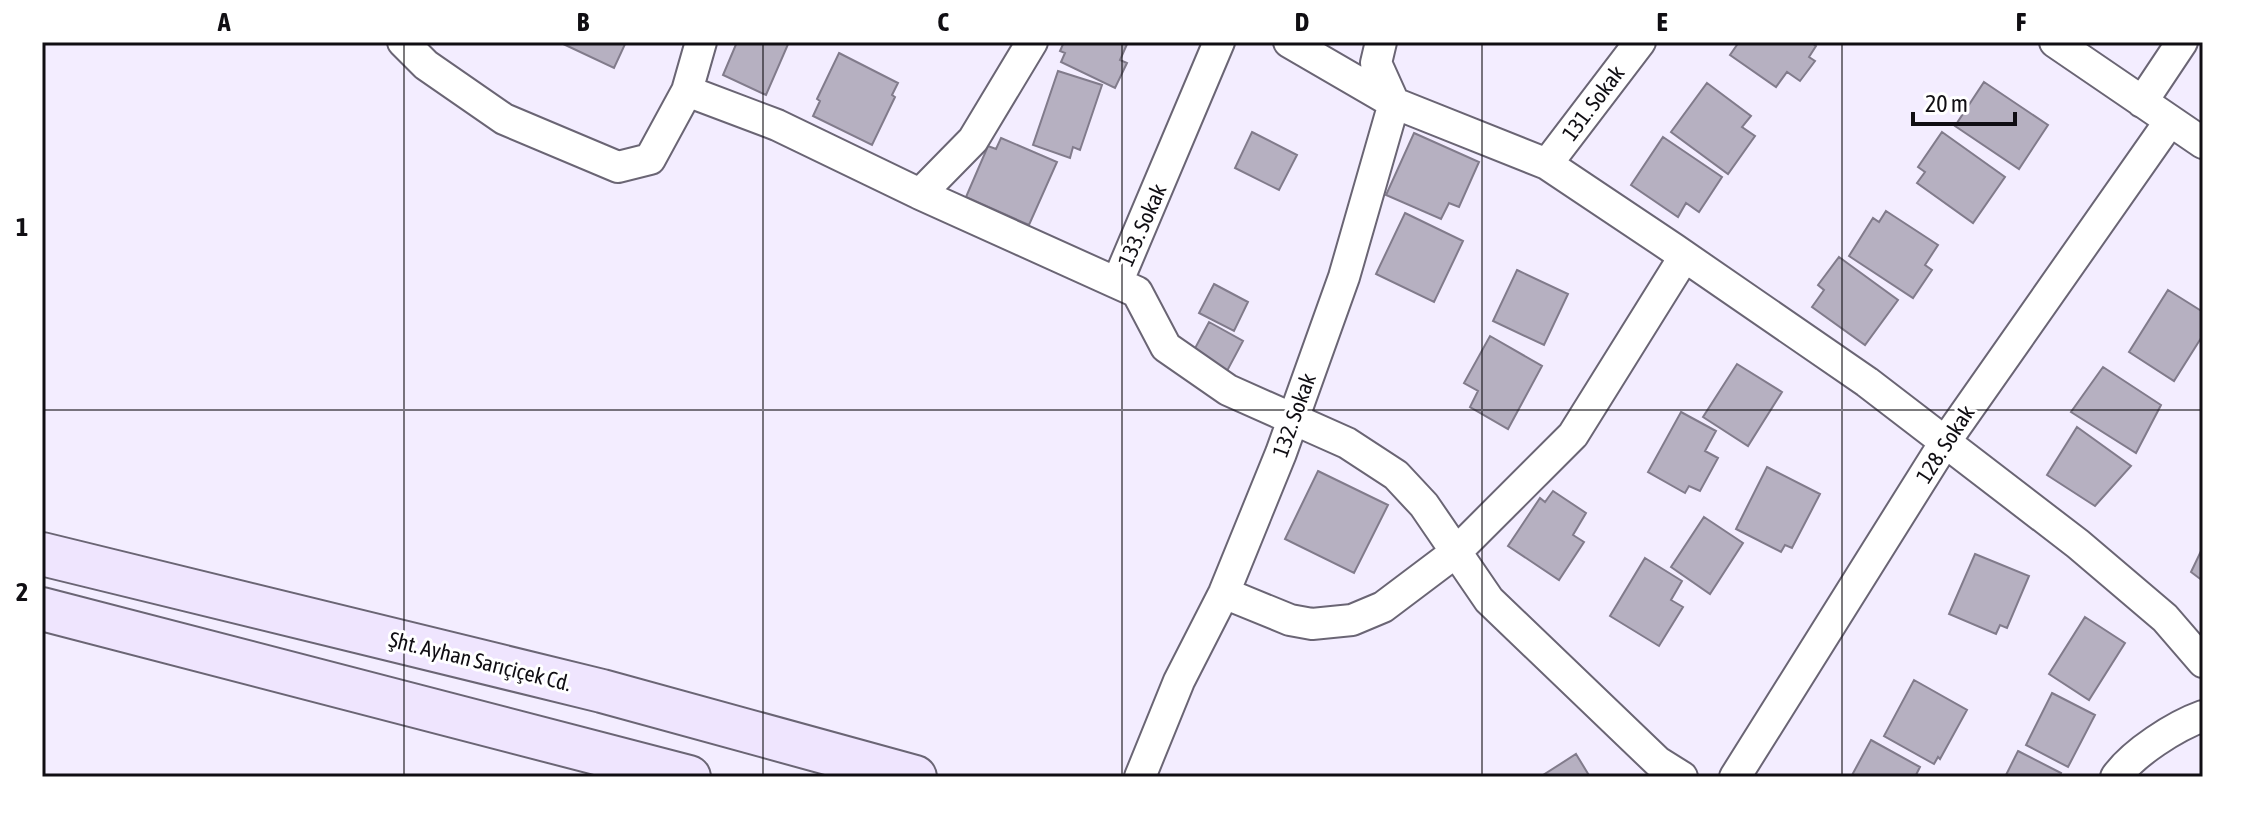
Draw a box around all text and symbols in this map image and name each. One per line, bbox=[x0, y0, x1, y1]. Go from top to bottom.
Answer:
text: A bbox=[217, 7, 231, 37]
text: B bbox=[577, 7, 590, 37]
text: C bbox=[937, 7, 949, 37]
text: D bbox=[1295, 7, 1309, 37]
text: E bbox=[1656, 7, 1668, 37]
text: F bbox=[2016, 7, 2027, 37]
street label: 131. Sokak bbox=[1556, 60, 1630, 146]
scale bar bbox=[1913, 76, 2015, 126]
text: 20 m bbox=[1925, 90, 1968, 117]
street label: 133. Sokak bbox=[1112, 180, 1172, 270]
text: 1 bbox=[16, 212, 28, 242]
street label: 132. Sokak bbox=[1267, 369, 1321, 460]
street label: 128. Sokak bbox=[1910, 400, 1980, 488]
text: 2 bbox=[16, 577, 28, 607]
street label: Şht. Ayhan Sarıçiçek Cd. bbox=[386, 626, 574, 696]

